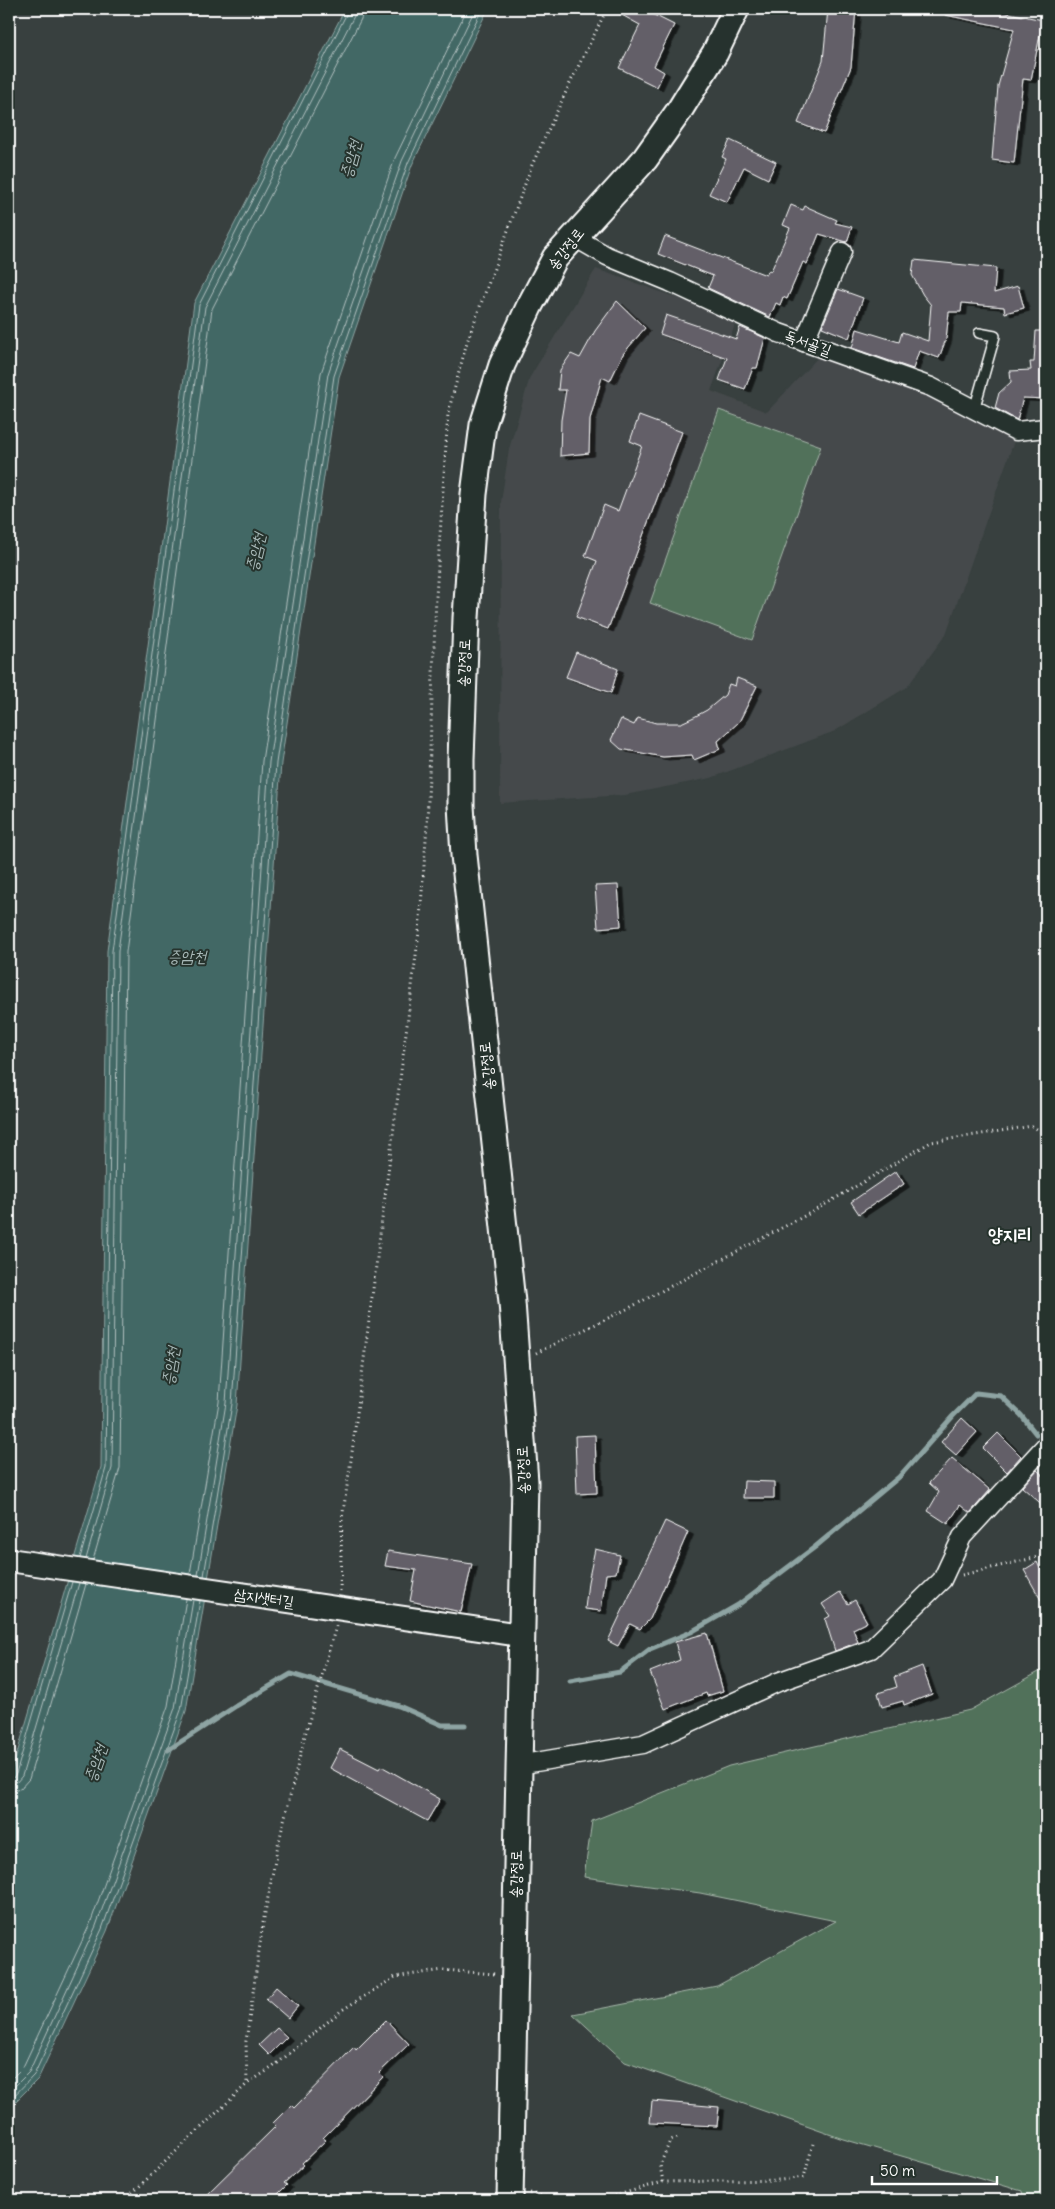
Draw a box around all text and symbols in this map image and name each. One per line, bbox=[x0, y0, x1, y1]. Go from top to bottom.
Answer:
water label: 증암천 bbox=[335, 136, 365, 180]
street label: 송강정로 bbox=[543, 224, 588, 274]
street label: 독서골길 bbox=[782, 325, 834, 360]
water label: 증암천 bbox=[241, 529, 270, 573]
street label: 송강정로 bbox=[453, 639, 474, 687]
water label: 증암천 bbox=[168, 946, 208, 966]
street label: 송강정로 bbox=[475, 1041, 498, 1091]
district label: 양지리 bbox=[988, 1223, 1032, 1246]
water label: 증암천 bbox=[157, 1343, 183, 1387]
street label: 송강정로 bbox=[512, 1446, 533, 1494]
street label: 삼지샛터길 bbox=[233, 1584, 295, 1611]
water label: 증암천 bbox=[79, 1739, 111, 1785]
street label: 송강정로 bbox=[506, 1850, 525, 1898]
scale bar bbox=[872, 2154, 998, 2186]
text: 50 m bbox=[880, 2161, 915, 2180]

